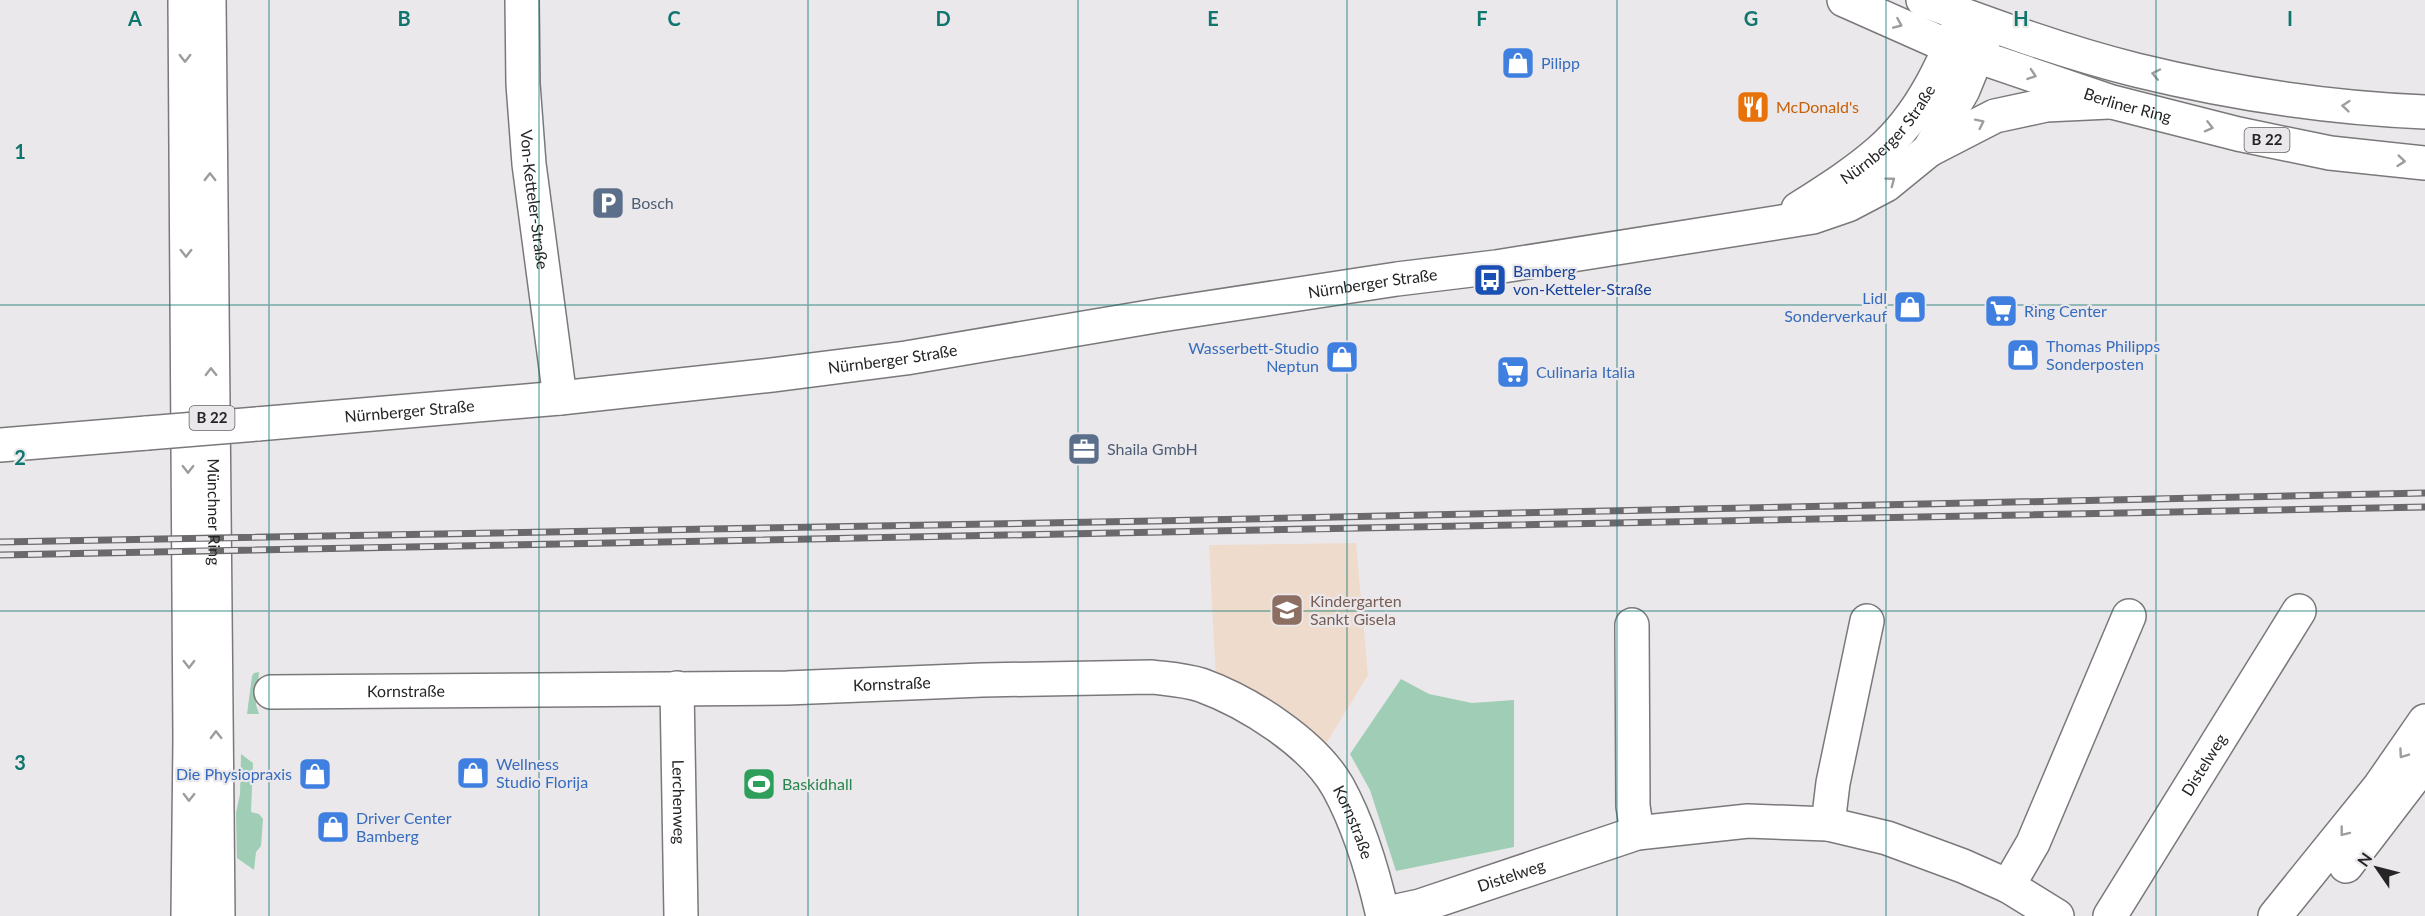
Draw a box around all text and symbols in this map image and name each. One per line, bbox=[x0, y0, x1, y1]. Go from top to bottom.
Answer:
text: A bbox=[127, 6, 142, 30]
text: B bbox=[397, 6, 411, 30]
text: C bbox=[667, 6, 681, 30]
text: D bbox=[935, 6, 951, 30]
text: E bbox=[1207, 6, 1219, 30]
text: F bbox=[1476, 6, 1488, 30]
text: G bbox=[1744, 6, 1758, 30]
text: H bbox=[2013, 6, 2029, 30]
text: I bbox=[2287, 6, 2293, 30]
one-way arrow bbox=[1892, 16, 1903, 28]
shop icon: Pilipp bbox=[1500, 45, 1536, 81]
place label: Pilipp bbox=[1541, 53, 1580, 72]
one-way arrow bbox=[179, 54, 191, 63]
one-way arrow bbox=[2026, 67, 2037, 80]
one-way arrow bbox=[2152, 68, 2162, 81]
street label: Nürnberger Straße bbox=[1836, 81, 1939, 188]
street label: Berliner Ring bbox=[2082, 83, 2174, 126]
restaurant icon: McDonald's bbox=[1735, 89, 1771, 125]
place label: McDonald's bbox=[1776, 97, 1859, 116]
one-way arrow bbox=[2341, 100, 2350, 113]
one-way arrow bbox=[1974, 118, 1985, 130]
one-way arrow bbox=[2204, 119, 2214, 132]
road number: B 22 bbox=[2244, 128, 2290, 152]
street label: Von-Ketteler-Straße bbox=[517, 129, 553, 270]
text: 1 bbox=[14, 139, 26, 163]
one-way arrow bbox=[2396, 154, 2406, 167]
one-way arrow bbox=[204, 172, 216, 181]
one-way arrow bbox=[1884, 177, 1895, 188]
parking icon: Bosch bbox=[590, 185, 626, 221]
place label: Bosch bbox=[631, 193, 674, 212]
one-way arrow bbox=[180, 249, 192, 258]
place label: Bamberg von-Ketteler-Straße bbox=[1513, 261, 1652, 298]
bus stop icon: Bamberg von-Ketteler-Straße bbox=[1472, 262, 1508, 298]
street label: Nürnberger Straße bbox=[1306, 264, 1438, 301]
place label: Lidl Sonderverkauf bbox=[1784, 288, 1887, 325]
shop icon: Lidl Sonderverkauf bbox=[1892, 289, 1928, 325]
supermarket icon: Ring Center bbox=[1983, 293, 2019, 329]
place label: Ring Center bbox=[2024, 301, 2107, 320]
place label: Thomas Philipps Sonderposten bbox=[2046, 336, 2160, 373]
shop icon: Thomas Philipps Sonderposten bbox=[2005, 337, 2041, 373]
place label: Wasserbett-Studio Neptun bbox=[1188, 338, 1319, 375]
shop icon: Wasserbett-Studio Neptun bbox=[1324, 339, 1360, 375]
street label: Nürnberger Straße bbox=[827, 340, 959, 377]
supermarket icon: Culinaria Italia bbox=[1495, 354, 1531, 390]
place label: Culinaria Italia bbox=[1536, 362, 1635, 381]
one-way arrow bbox=[205, 367, 217, 376]
street label: Nürnberger Straße bbox=[344, 395, 475, 425]
road number: B 22 bbox=[190, 406, 234, 430]
office icon: Shaila GmbH bbox=[1066, 431, 1102, 467]
place label: Shaila GmbH bbox=[1107, 439, 1198, 458]
text: 2 bbox=[14, 445, 26, 469]
street label: Münchner Ring bbox=[205, 458, 225, 566]
one-way arrow bbox=[182, 465, 194, 474]
place label: Kindergarten Sankt Gisela bbox=[1310, 591, 1402, 628]
school or university icon: Kindergarten Sankt Gisela bbox=[1269, 592, 1305, 628]
one-way arrow bbox=[183, 660, 195, 669]
street label: Kornstraße bbox=[853, 672, 931, 694]
street label: Kornstraße bbox=[367, 681, 445, 700]
one-way arrow bbox=[210, 730, 222, 739]
street label: Distelweg bbox=[2177, 730, 2230, 799]
one-way arrow bbox=[2399, 747, 2410, 758]
text: 3 bbox=[14, 750, 26, 774]
place label: Wellness Studio Florija bbox=[496, 754, 588, 791]
shop icon: Wellness Studio Florija bbox=[455, 755, 491, 791]
shop icon: Die Physiopraxis bbox=[297, 756, 333, 792]
street label: Lerchenweg bbox=[669, 759, 690, 845]
place label: Die Physiopraxis bbox=[176, 764, 292, 783]
sports icon: Baskidhall bbox=[741, 766, 777, 802]
place label: Baskidhall bbox=[782, 774, 852, 793]
street label: Kornstraße bbox=[1330, 782, 1377, 861]
one-way arrow bbox=[183, 793, 195, 802]
place label: Driver Center Bamberg bbox=[356, 808, 452, 845]
shop icon: Driver Center Bamberg bbox=[315, 809, 351, 845]
one-way arrow bbox=[2340, 826, 2351, 837]
north arrow bbox=[2347, 838, 2407, 898]
text: N bbox=[2353, 849, 2376, 870]
street label: Distelweg bbox=[1475, 855, 1547, 895]

